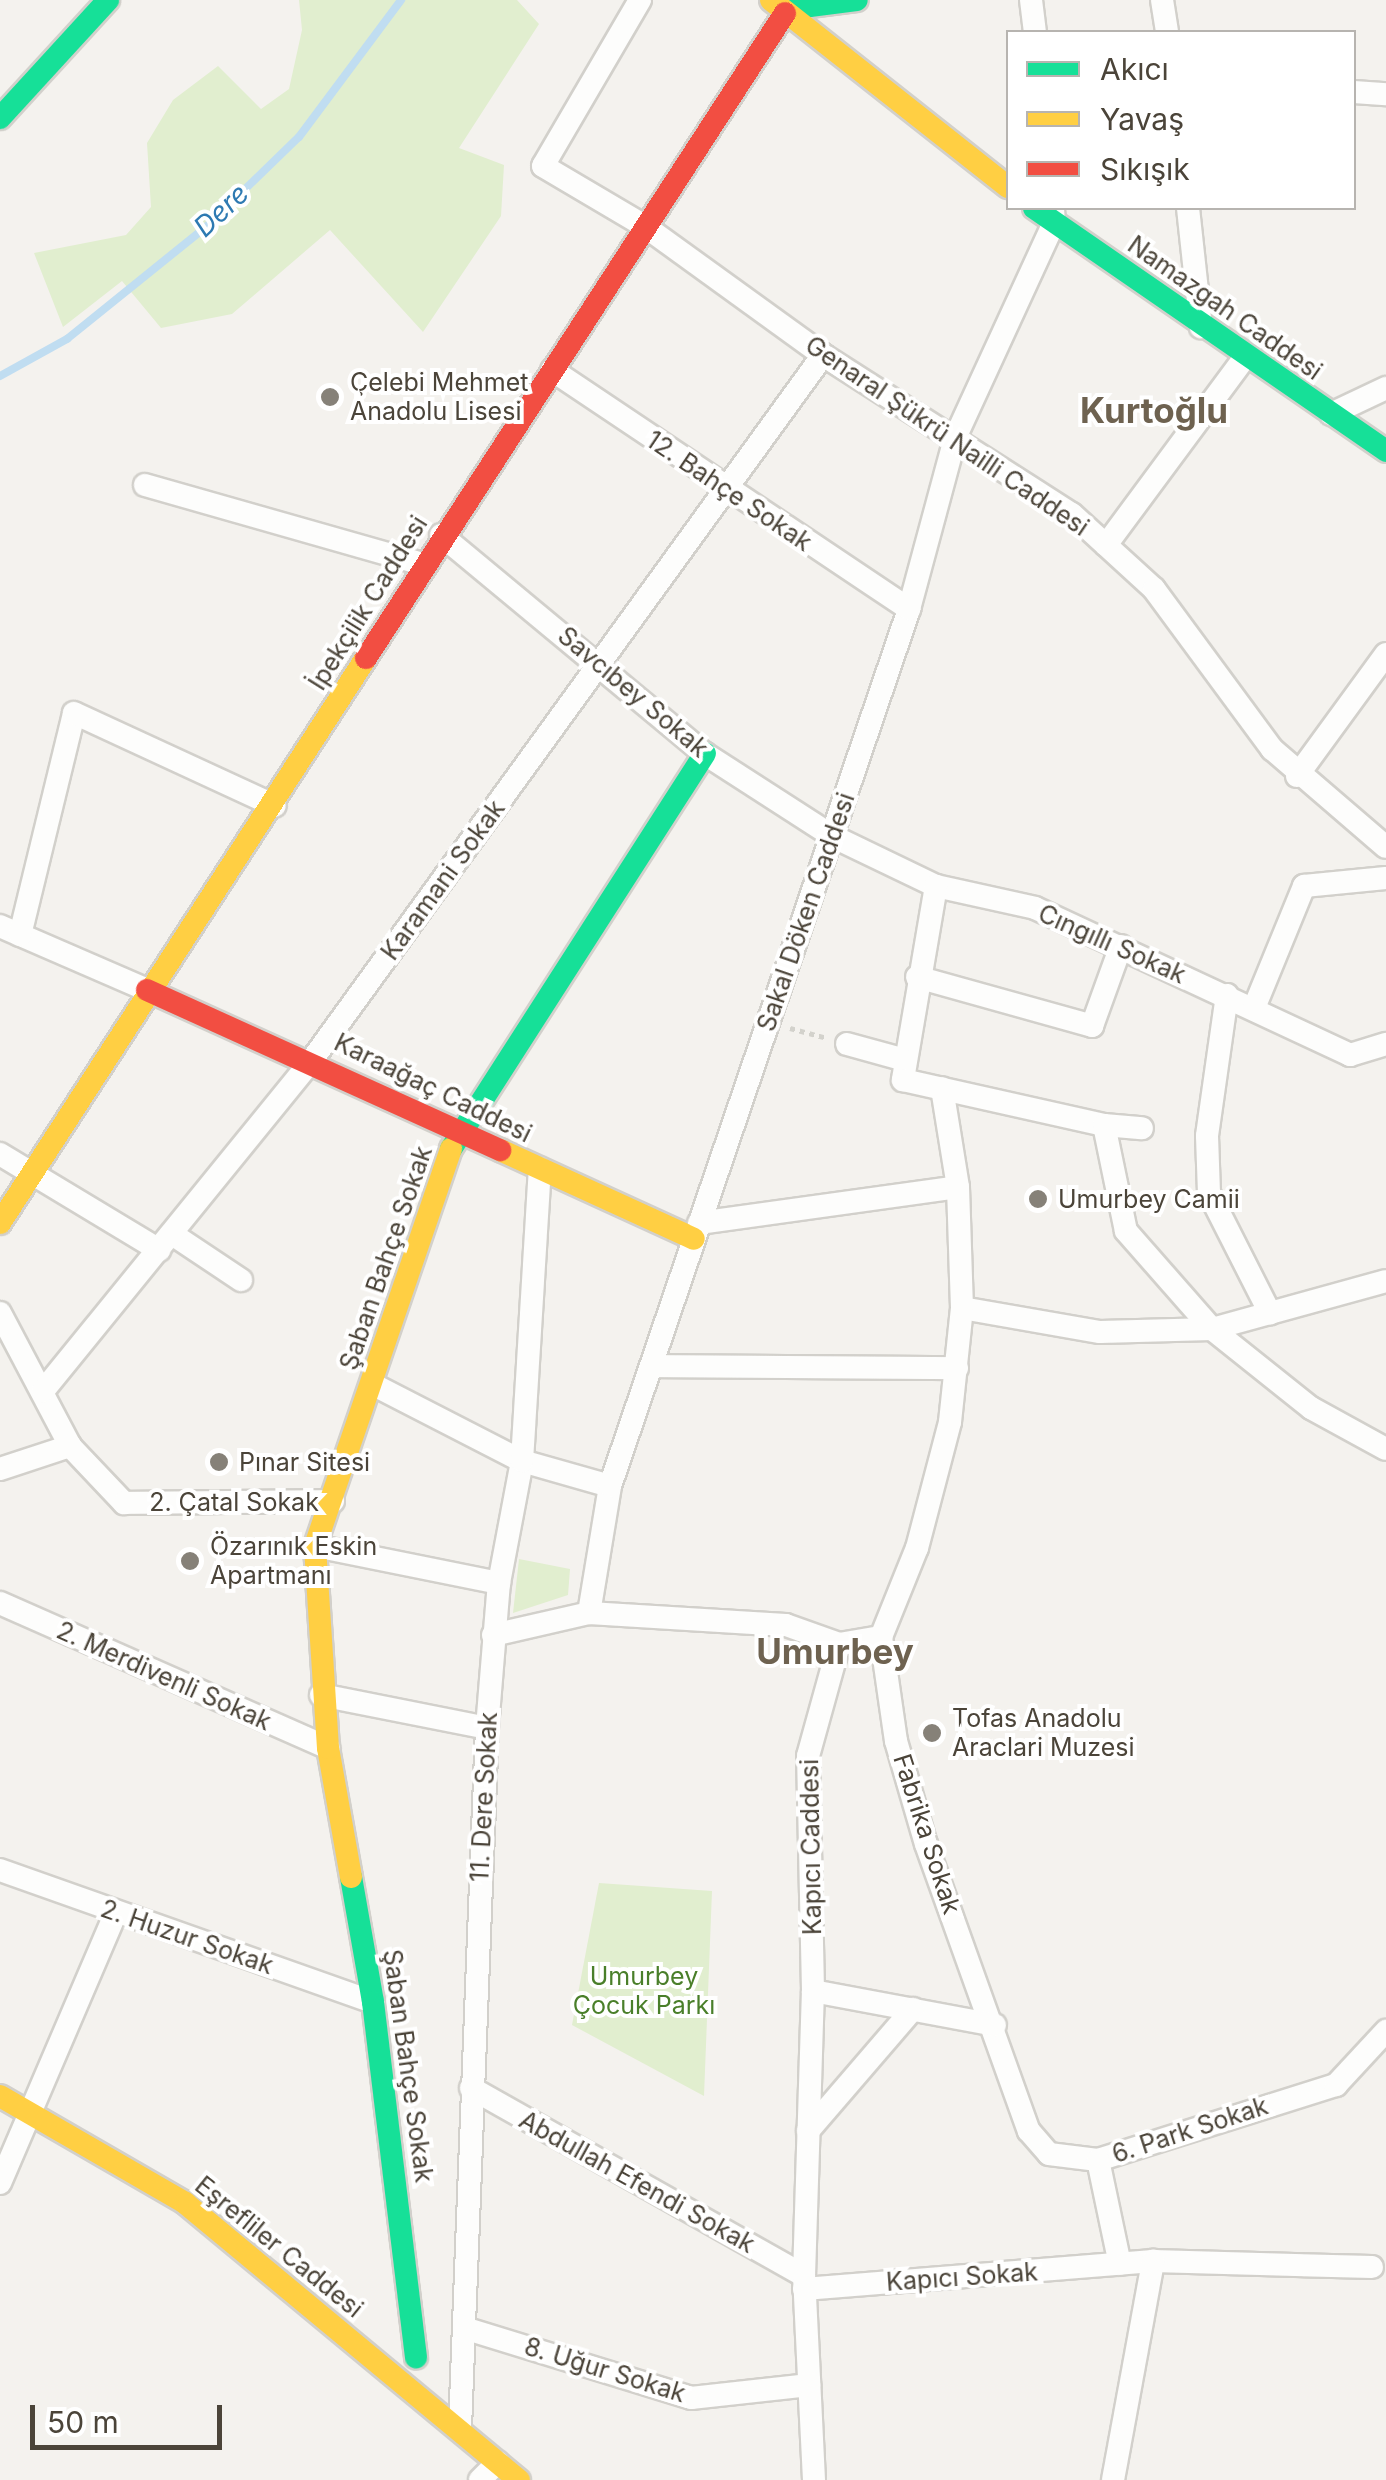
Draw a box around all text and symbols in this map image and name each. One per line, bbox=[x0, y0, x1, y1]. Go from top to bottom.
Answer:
legend bbox=[1006, 30, 1356, 210]
text: Akıcı bbox=[1100, 51, 1169, 87]
text: Yavaş bbox=[1100, 101, 1184, 137]
text: Sıkışık bbox=[1100, 151, 1190, 187]
water label: Dere bbox=[187, 176, 255, 244]
street label: Namazgah Caddesi bbox=[1122, 230, 1328, 386]
street label: Genaral Şükrü Nailli Caddesi bbox=[800, 330, 1094, 542]
place label: Çelebi Mehmet Anadolu Lisesi bbox=[350, 368, 528, 427]
marker: Çelebi Mehmet Anadolu Lisesi bbox=[319, 386, 341, 408]
district label: Kurtoğlu bbox=[1080, 389, 1228, 431]
street label: 12. Bahçe Sokak bbox=[641, 425, 817, 557]
street label: İpekçilik Caddesi bbox=[302, 510, 434, 696]
street label: Savcıbey Sokak bbox=[552, 621, 714, 763]
street label: Sakal Döken Caddesi bbox=[751, 789, 861, 1035]
street label: Karamani Sokak bbox=[375, 794, 511, 966]
street label: Cıngıllı Sokak bbox=[1034, 898, 1190, 990]
street label: Karaağaç Caddesi bbox=[329, 1027, 537, 1149]
street label: Şaban Bahçe Sokak bbox=[334, 1142, 438, 1374]
place label: Umurbey Camii bbox=[1058, 1184, 1240, 1214]
marker: Umurbey Camii bbox=[1027, 1188, 1049, 1210]
place label: Pınar Sitesi bbox=[239, 1447, 370, 1477]
marker: Pınar Sitesi bbox=[208, 1451, 230, 1473]
street label: 2. Çatal Sokak bbox=[149, 1487, 319, 1517]
place label: Özarınık Eskin Apartmanı bbox=[210, 1532, 377, 1591]
marker: Özarınık Eskin Apartmanı bbox=[179, 1550, 201, 1572]
street label: 2. Merdivenli Sokak bbox=[52, 1615, 276, 1737]
district label: Umurbey bbox=[756, 1630, 914, 1672]
place label: Tofas Anadolu Araclari Muzesi bbox=[952, 1704, 1135, 1763]
street label: 11. Dere Sokak bbox=[465, 1711, 503, 1883]
marker: Tofas Anadolu Araclari Muzesi bbox=[921, 1722, 943, 1744]
street label: Fabrika Sokak bbox=[887, 1750, 967, 1918]
street label: Kapıcı Caddesi bbox=[794, 1759, 828, 1935]
street label: 2. Huzur Sokak bbox=[97, 1893, 277, 1981]
street label: Şaban Bahçe Sokak bbox=[377, 1948, 439, 2184]
park label: Umurbey Çocuk Parkı bbox=[573, 1962, 715, 2021]
street label: 6. Park Sokak bbox=[1108, 2091, 1272, 2169]
street label: Abdullah Efendi Sokak bbox=[514, 2105, 760, 2259]
street label: Eşrefliler Caddesi bbox=[189, 2170, 369, 2324]
street label: Kapıcı Sokak bbox=[885, 2257, 1039, 2297]
street label: 8. Uğur Sokak bbox=[521, 2331, 689, 2409]
scale bar bbox=[35, 2385, 228, 2447]
text: 50 m bbox=[47, 2404, 119, 2440]

